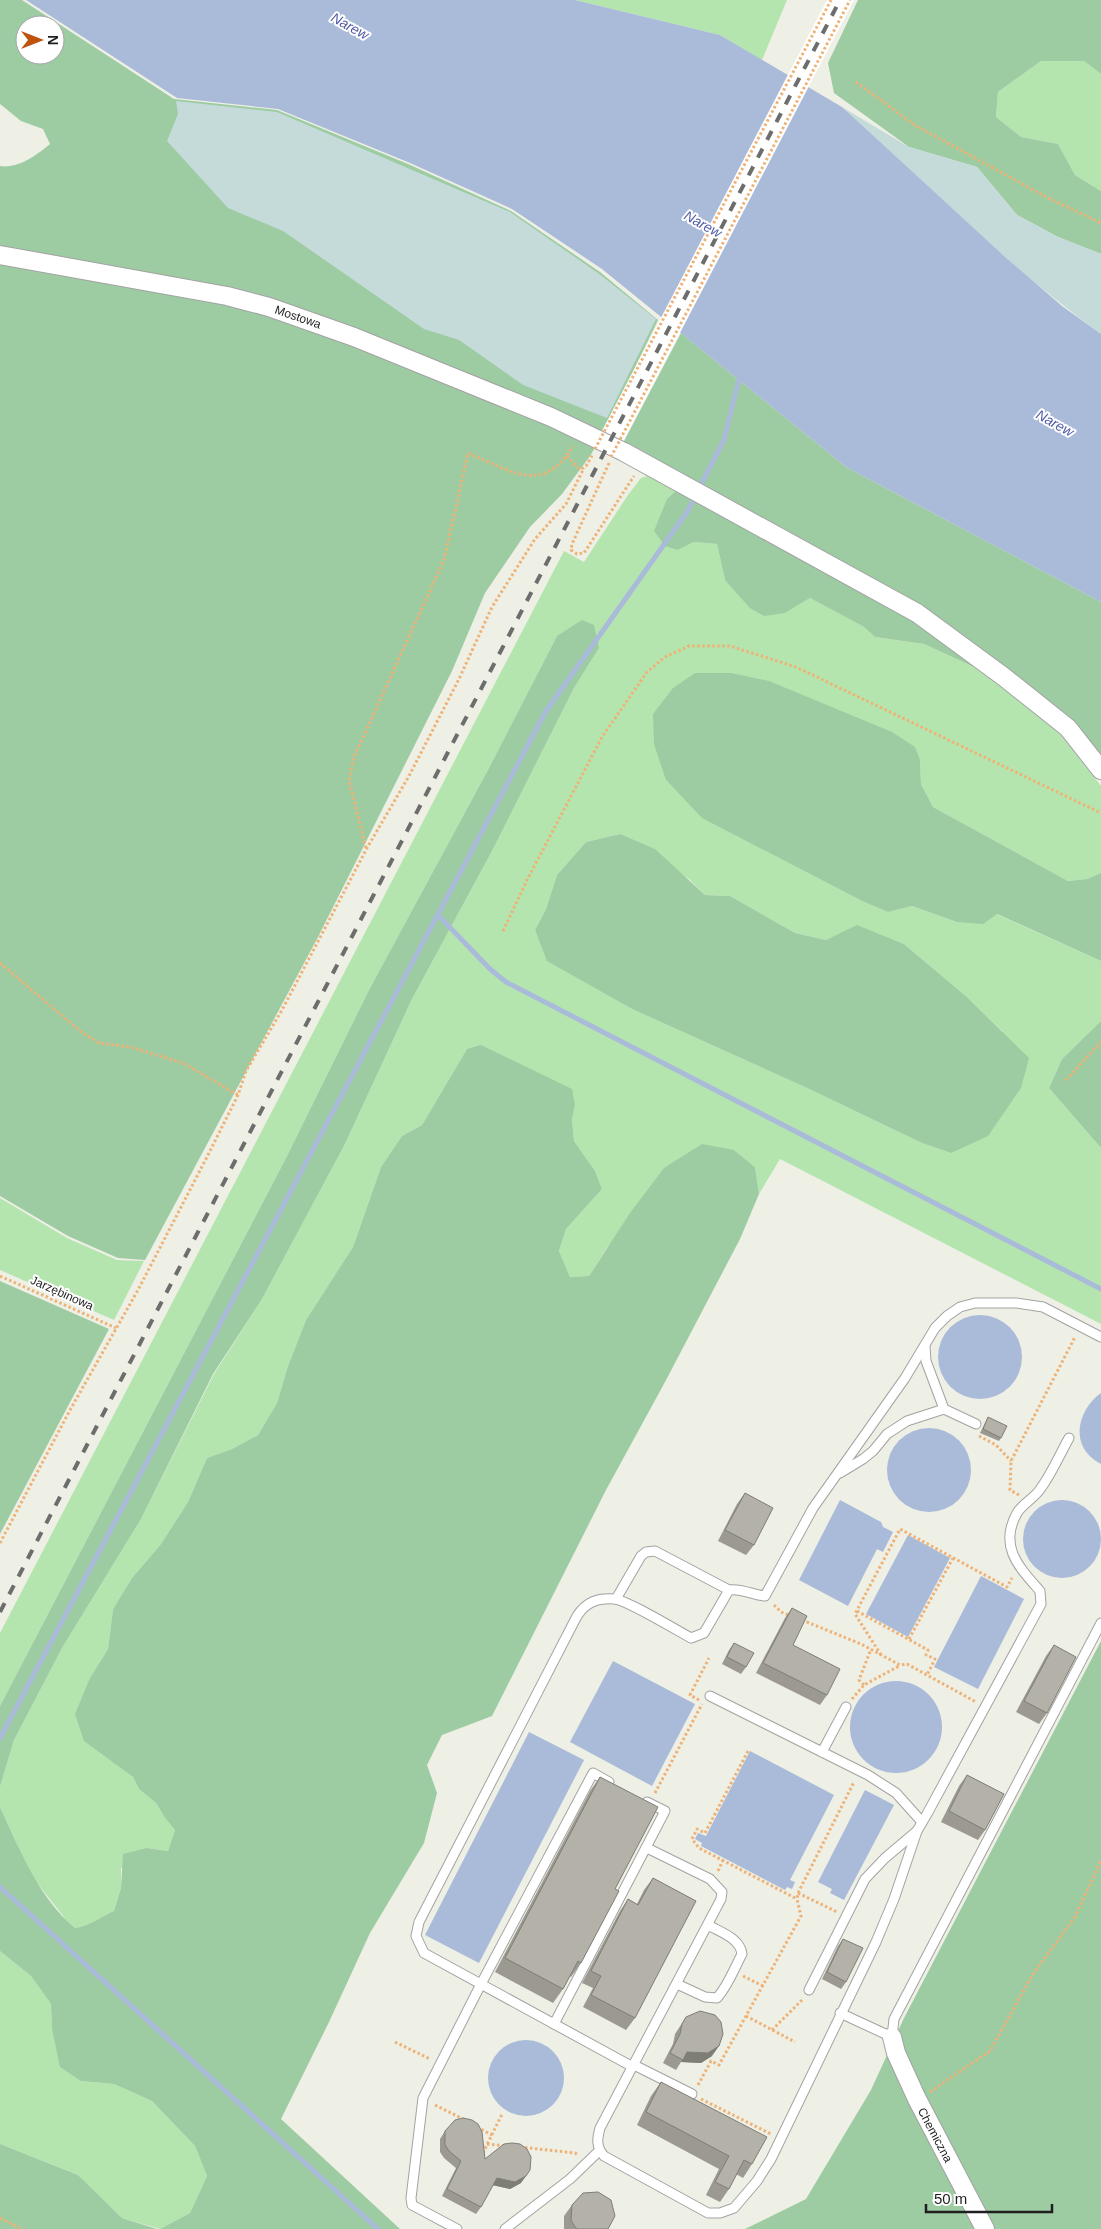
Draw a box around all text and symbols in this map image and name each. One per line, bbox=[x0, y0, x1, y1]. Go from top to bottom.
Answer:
water label: Narew bbox=[328, 9, 372, 43]
north arrow bbox=[15, 15, 65, 65]
text: N bbox=[45, 35, 61, 45]
water label: Narew bbox=[681, 207, 725, 241]
street label: Mostowa bbox=[273, 303, 323, 332]
water label: Narew bbox=[1033, 406, 1077, 440]
street label: Jarzębinowa bbox=[28, 1273, 96, 1313]
street label: Chemiczna bbox=[915, 2105, 955, 2165]
scale bar bbox=[926, 2182, 1052, 2214]
text: 50 m bbox=[934, 2190, 967, 2207]

